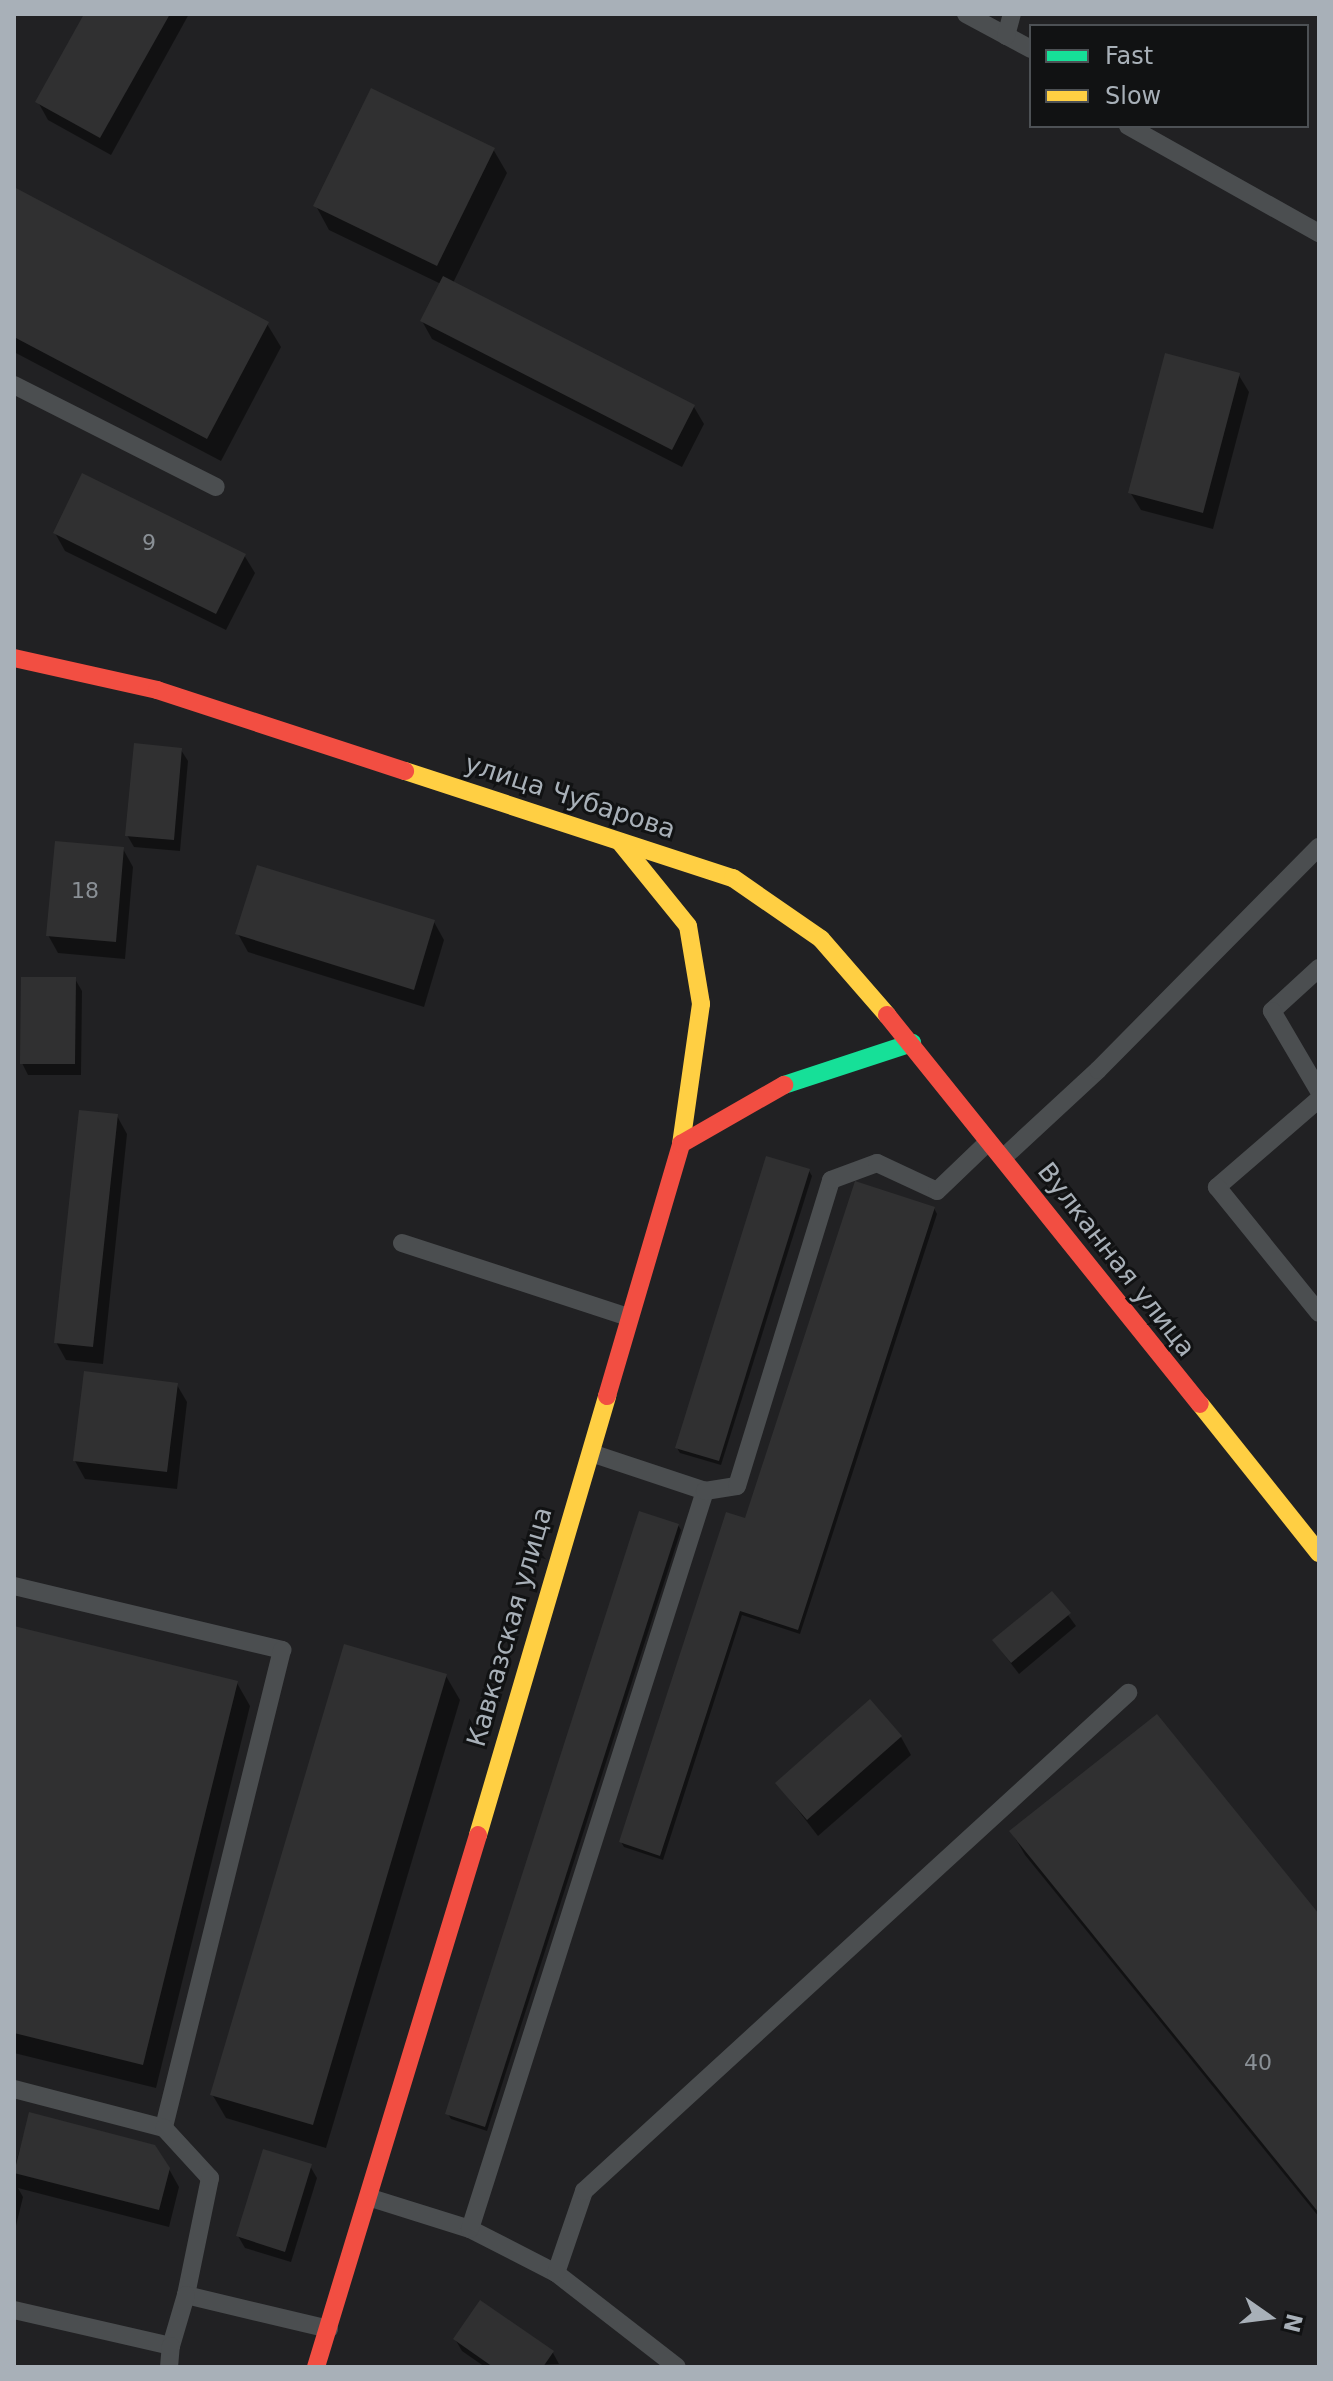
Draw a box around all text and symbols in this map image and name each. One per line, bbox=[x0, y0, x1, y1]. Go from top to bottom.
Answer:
legend bbox=[1029, 24, 1309, 128]
text: Fast bbox=[1105, 42, 1153, 70]
text: Slow bbox=[1105, 82, 1161, 110]
house number: 9 bbox=[142, 530, 156, 556]
street label: улица Чубарова bbox=[461, 748, 679, 846]
house number: 18 bbox=[71, 878, 99, 904]
street label: Вулканная улица bbox=[1030, 1157, 1202, 1363]
street label: Кавказская улица bbox=[461, 1504, 559, 1750]
house number: 40 bbox=[1244, 2050, 1272, 2076]
north arrow bbox=[1229, 2277, 1309, 2357]
text: N bbox=[1278, 2311, 1307, 2335]

